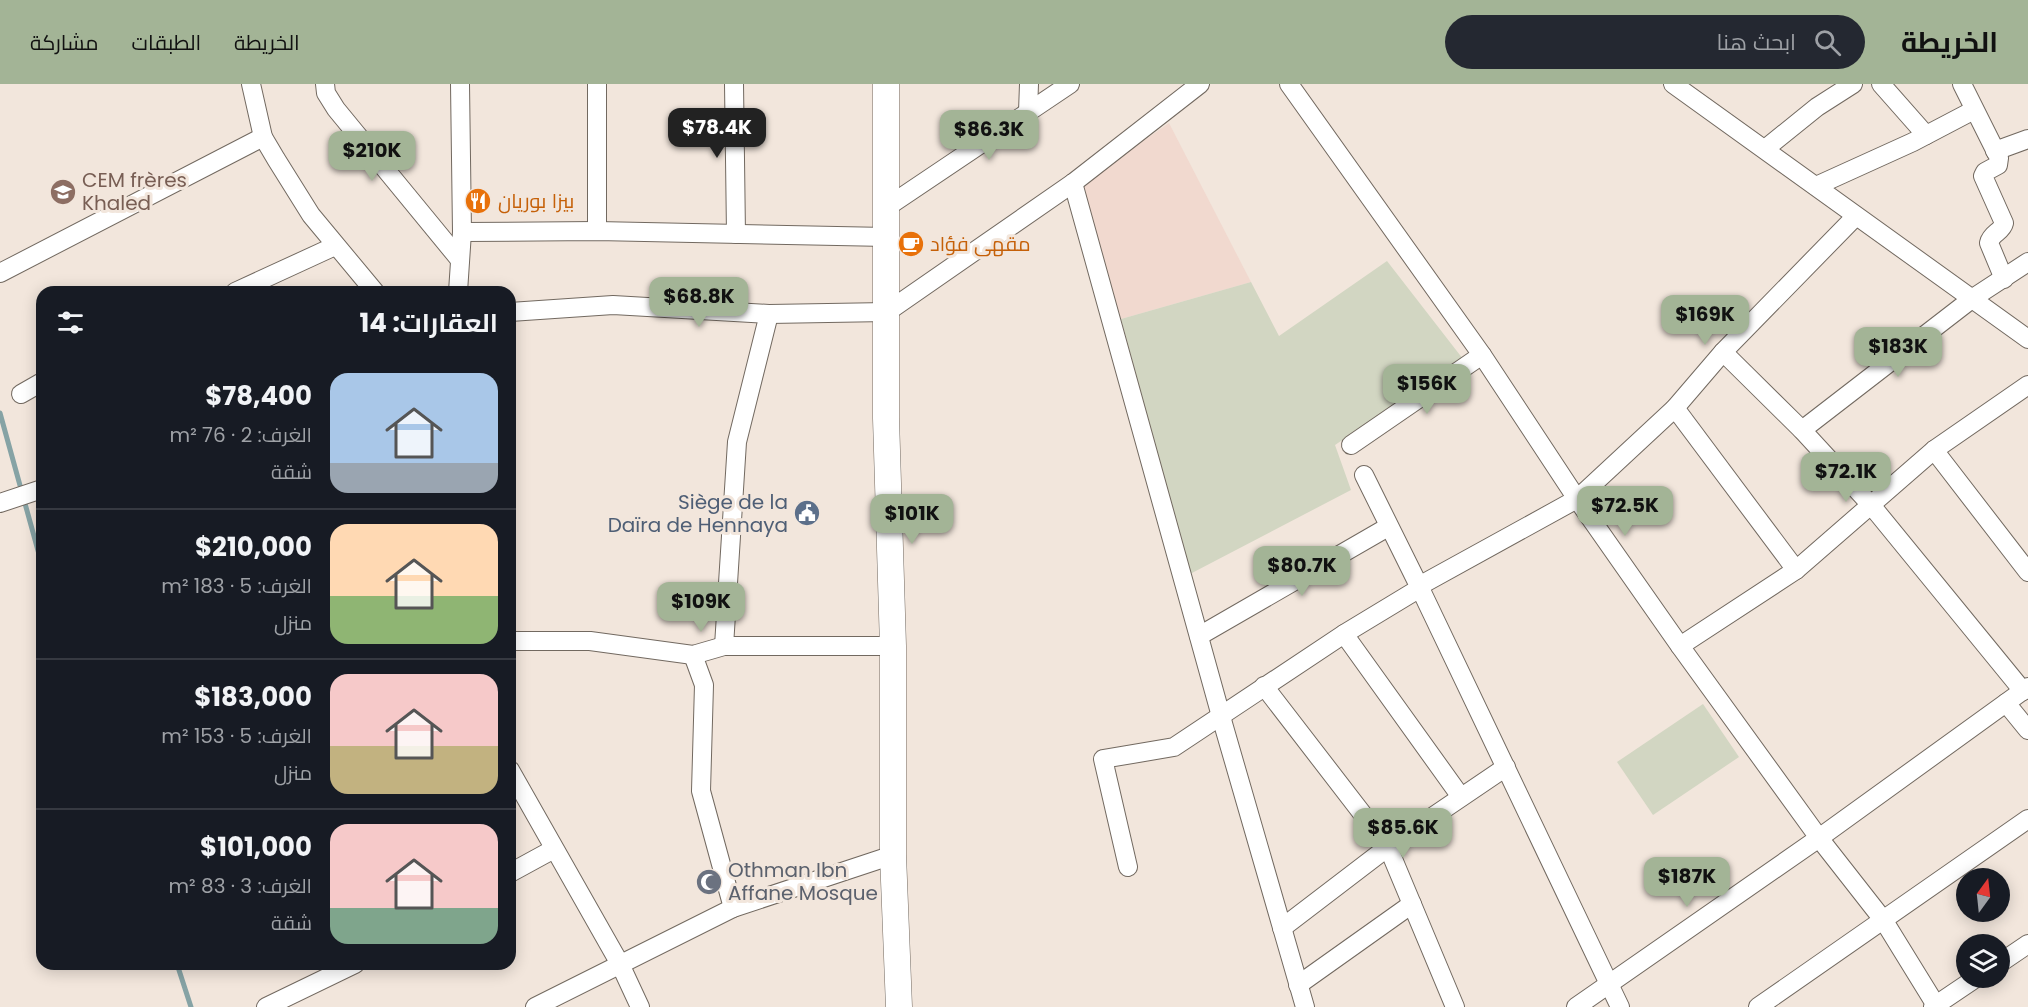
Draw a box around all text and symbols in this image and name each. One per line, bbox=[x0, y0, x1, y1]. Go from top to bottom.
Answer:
search box bbox=[1445, 15, 1865, 69]
text: الخريطة bbox=[1901, 23, 1998, 62]
icon: search bbox=[1811, 26, 1844, 59]
text: ابحث هنا bbox=[1717, 27, 1796, 58]
text: مشاركة bbox=[30, 28, 99, 57]
text: الطبقات bbox=[132, 28, 201, 57]
text: الخريطة bbox=[234, 28, 300, 57]
pin: $78.4K bbox=[668, 108, 766, 159]
pin: $86.3K bbox=[940, 110, 1038, 161]
text: $78.4K bbox=[682, 113, 752, 141]
text: $86.3K bbox=[954, 115, 1024, 143]
pin: $210K bbox=[330, 131, 414, 182]
text: $210K bbox=[342, 136, 402, 164]
place label: CEM frères Khaled bbox=[82, 166, 187, 217]
school or university icon: CEM frères Khaled bbox=[48, 177, 78, 207]
restaurant icon: بيزا بوريان bbox=[463, 186, 493, 216]
place label: بيزا بوريان bbox=[498, 187, 574, 215]
cafe icon: مقهى فؤاد bbox=[896, 229, 926, 259]
place label: مقهى فؤاد bbox=[930, 230, 1031, 258]
pin: $68.8K bbox=[650, 277, 748, 328]
text: $68.8K bbox=[663, 282, 735, 310]
pin: $169K bbox=[1663, 295, 1747, 346]
text: $169K bbox=[1675, 300, 1735, 328]
text: العقارات: 14 bbox=[360, 305, 498, 341]
icon: filters bbox=[54, 306, 87, 339]
pin: $183K bbox=[1856, 327, 1940, 378]
text: $183K bbox=[1868, 332, 1928, 360]
pin: $156K bbox=[1385, 364, 1469, 415]
text: $156K bbox=[1397, 369, 1457, 397]
text: $78,400 bbox=[205, 378, 312, 414]
icon: home bbox=[378, 397, 450, 469]
text: الغرف: 2 · 76 m² bbox=[170, 421, 312, 449]
pin: $72.1K bbox=[1797, 452, 1895, 503]
text: $72.1K bbox=[1815, 457, 1877, 485]
text: شقة bbox=[271, 458, 312, 486]
pin: $72.5K bbox=[1576, 486, 1674, 537]
place label: Siège de la Daïra de Hennaya bbox=[608, 488, 788, 539]
text: $72.5K bbox=[1591, 491, 1659, 519]
pin: $101K bbox=[870, 494, 954, 545]
public building icon: Siège de la Daïra de Hennaya bbox=[792, 498, 822, 528]
text: $101K bbox=[884, 499, 940, 527]
text: $210,000 bbox=[195, 529, 312, 565]
pin: $80.7K bbox=[1253, 546, 1351, 597]
icon: home bbox=[378, 548, 450, 620]
text: $80.7K bbox=[1267, 551, 1337, 579]
text: الغرف: 5 · 183 m² bbox=[161, 572, 312, 600]
pin: $109K bbox=[659, 582, 743, 633]
text: $109K bbox=[671, 587, 731, 615]
text: منزل bbox=[274, 609, 312, 637]
text: $183,000 bbox=[194, 679, 312, 715]
icon: home bbox=[378, 698, 450, 770]
text: الغرف: 5 · 153 m² bbox=[161, 722, 312, 750]
text: منزل bbox=[274, 759, 312, 787]
pin: $85.6K bbox=[1354, 808, 1452, 859]
text: $85.6K bbox=[1367, 813, 1439, 841]
text: $101,000 bbox=[200, 829, 312, 865]
icon: home bbox=[378, 848, 450, 920]
place label: Othman Ibn Affane Mosque bbox=[728, 856, 878, 907]
pin: $187K bbox=[1645, 857, 1729, 908]
text: $187K bbox=[1658, 862, 1716, 890]
mosque icon: Othman Ibn Affane Mosque bbox=[694, 867, 724, 897]
north arrow bbox=[1956, 868, 2010, 922]
map controls bbox=[1956, 868, 2010, 988]
text: الغرف: 3 · 83 m² bbox=[168, 872, 312, 900]
text: شقة bbox=[271, 909, 312, 937]
button: layers bbox=[1956, 934, 2010, 988]

